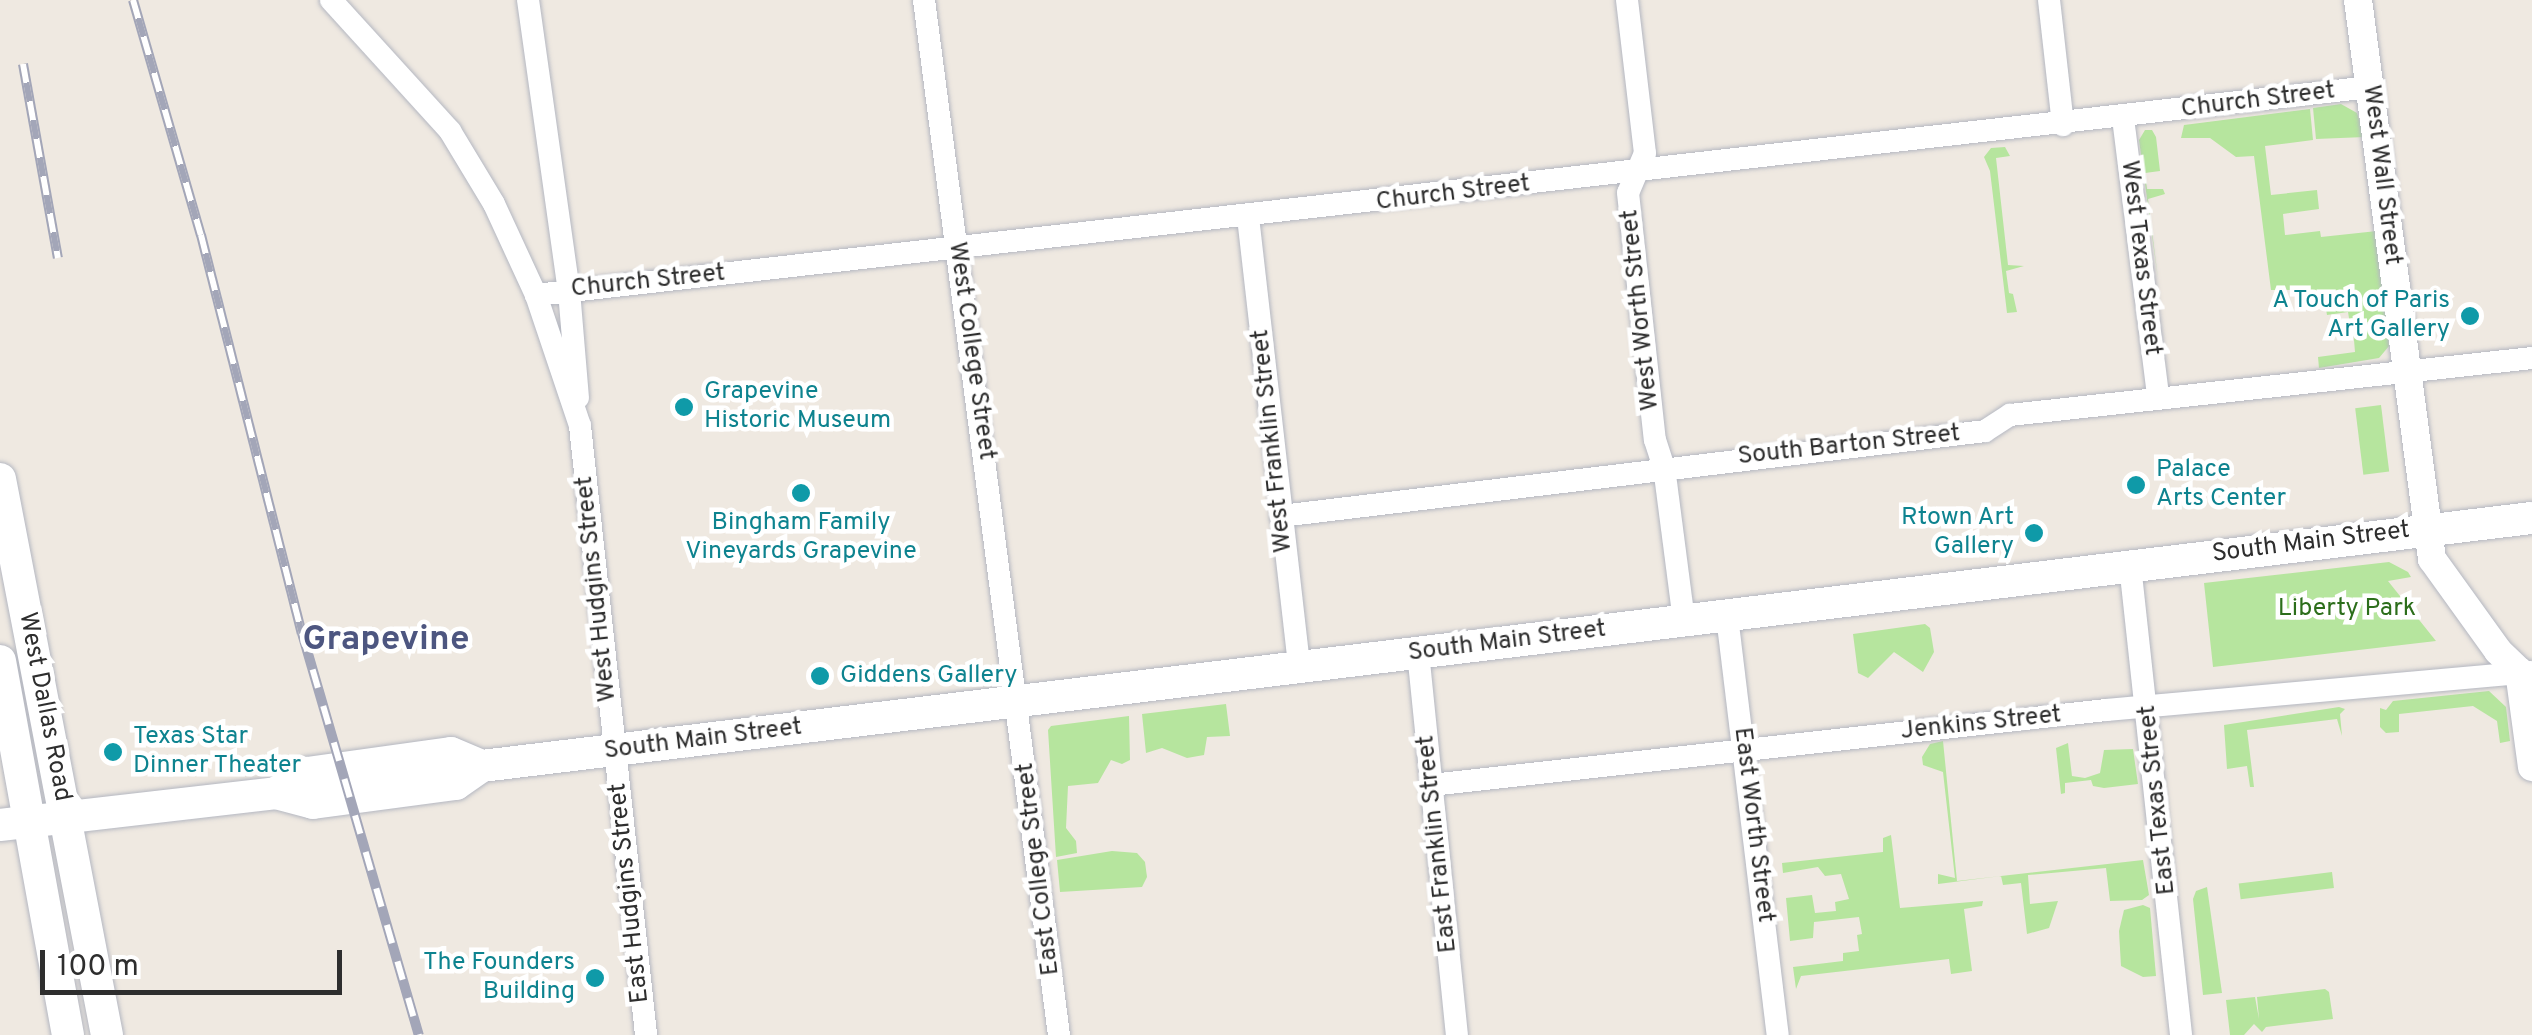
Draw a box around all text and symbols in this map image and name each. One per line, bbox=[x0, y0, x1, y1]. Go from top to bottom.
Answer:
street label: Church Street bbox=[2179, 77, 2337, 125]
street label: West Wall Street bbox=[2355, 83, 2407, 267]
street label: West Texas Street bbox=[2113, 158, 2167, 358]
street label: Church Street bbox=[1374, 170, 1532, 218]
street label: West Worth Street bbox=[1615, 208, 1667, 412]
street label: West College Street bbox=[941, 240, 1001, 462]
street label: Church Street bbox=[569, 259, 727, 305]
place label: A Touch of Paris Art Gallery bbox=[2270, 287, 2450, 346]
marker: A Touch of Paris Art Gallery bbox=[2459, 305, 2481, 327]
street label: West Franklin Street bbox=[1246, 328, 1300, 554]
place label: Grapevine Historic Museum bbox=[704, 378, 891, 437]
marker: Grapevine Historic Museum bbox=[673, 396, 695, 418]
street label: South Barton Street bbox=[1736, 419, 1962, 473]
place label: Palace Arts Center bbox=[2156, 456, 2286, 515]
marker: Palace Arts Center bbox=[2125, 474, 2147, 496]
street label: West Hudgins Street bbox=[570, 475, 624, 703]
marker: Bingham Family Vineyards Grapevine bbox=[790, 482, 812, 504]
place label: Rtown Art Gallery bbox=[1900, 504, 2014, 563]
place label: Bingham Family Vineyards Grapevine bbox=[685, 509, 917, 568]
street label: South Main Street bbox=[2210, 516, 2412, 570]
marker: Rtown Art Gallery bbox=[2023, 522, 2045, 544]
park label: Liberty Park bbox=[2278, 594, 2416, 624]
street label: West Dallas Road bbox=[11, 610, 77, 804]
street label: South Main Street bbox=[1406, 615, 1608, 669]
district label: Grapevine bbox=[303, 619, 469, 661]
place label: Giddens Gallery bbox=[840, 661, 1017, 691]
marker: Giddens Gallery bbox=[809, 665, 831, 687]
street label: Jenkins Street bbox=[1899, 701, 2063, 747]
street label: East Texas Street bbox=[2133, 703, 2183, 897]
street label: South Main Street bbox=[602, 713, 804, 767]
place label: Texas Star Dinner Theater bbox=[133, 723, 302, 782]
street label: East Worth Street bbox=[1726, 725, 1780, 925]
street label: East Franklin Street bbox=[1412, 734, 1464, 954]
marker: Texas Star Dinner Theater bbox=[102, 741, 124, 763]
street label: East College Street bbox=[1011, 761, 1067, 977]
street label: East Hudgins Street bbox=[604, 781, 656, 1005]
scale bar bbox=[45, 930, 348, 992]
text: 100 m bbox=[57, 949, 139, 986]
place label: The Founders Building bbox=[423, 949, 575, 1008]
marker: The Founders Building bbox=[584, 967, 606, 989]

